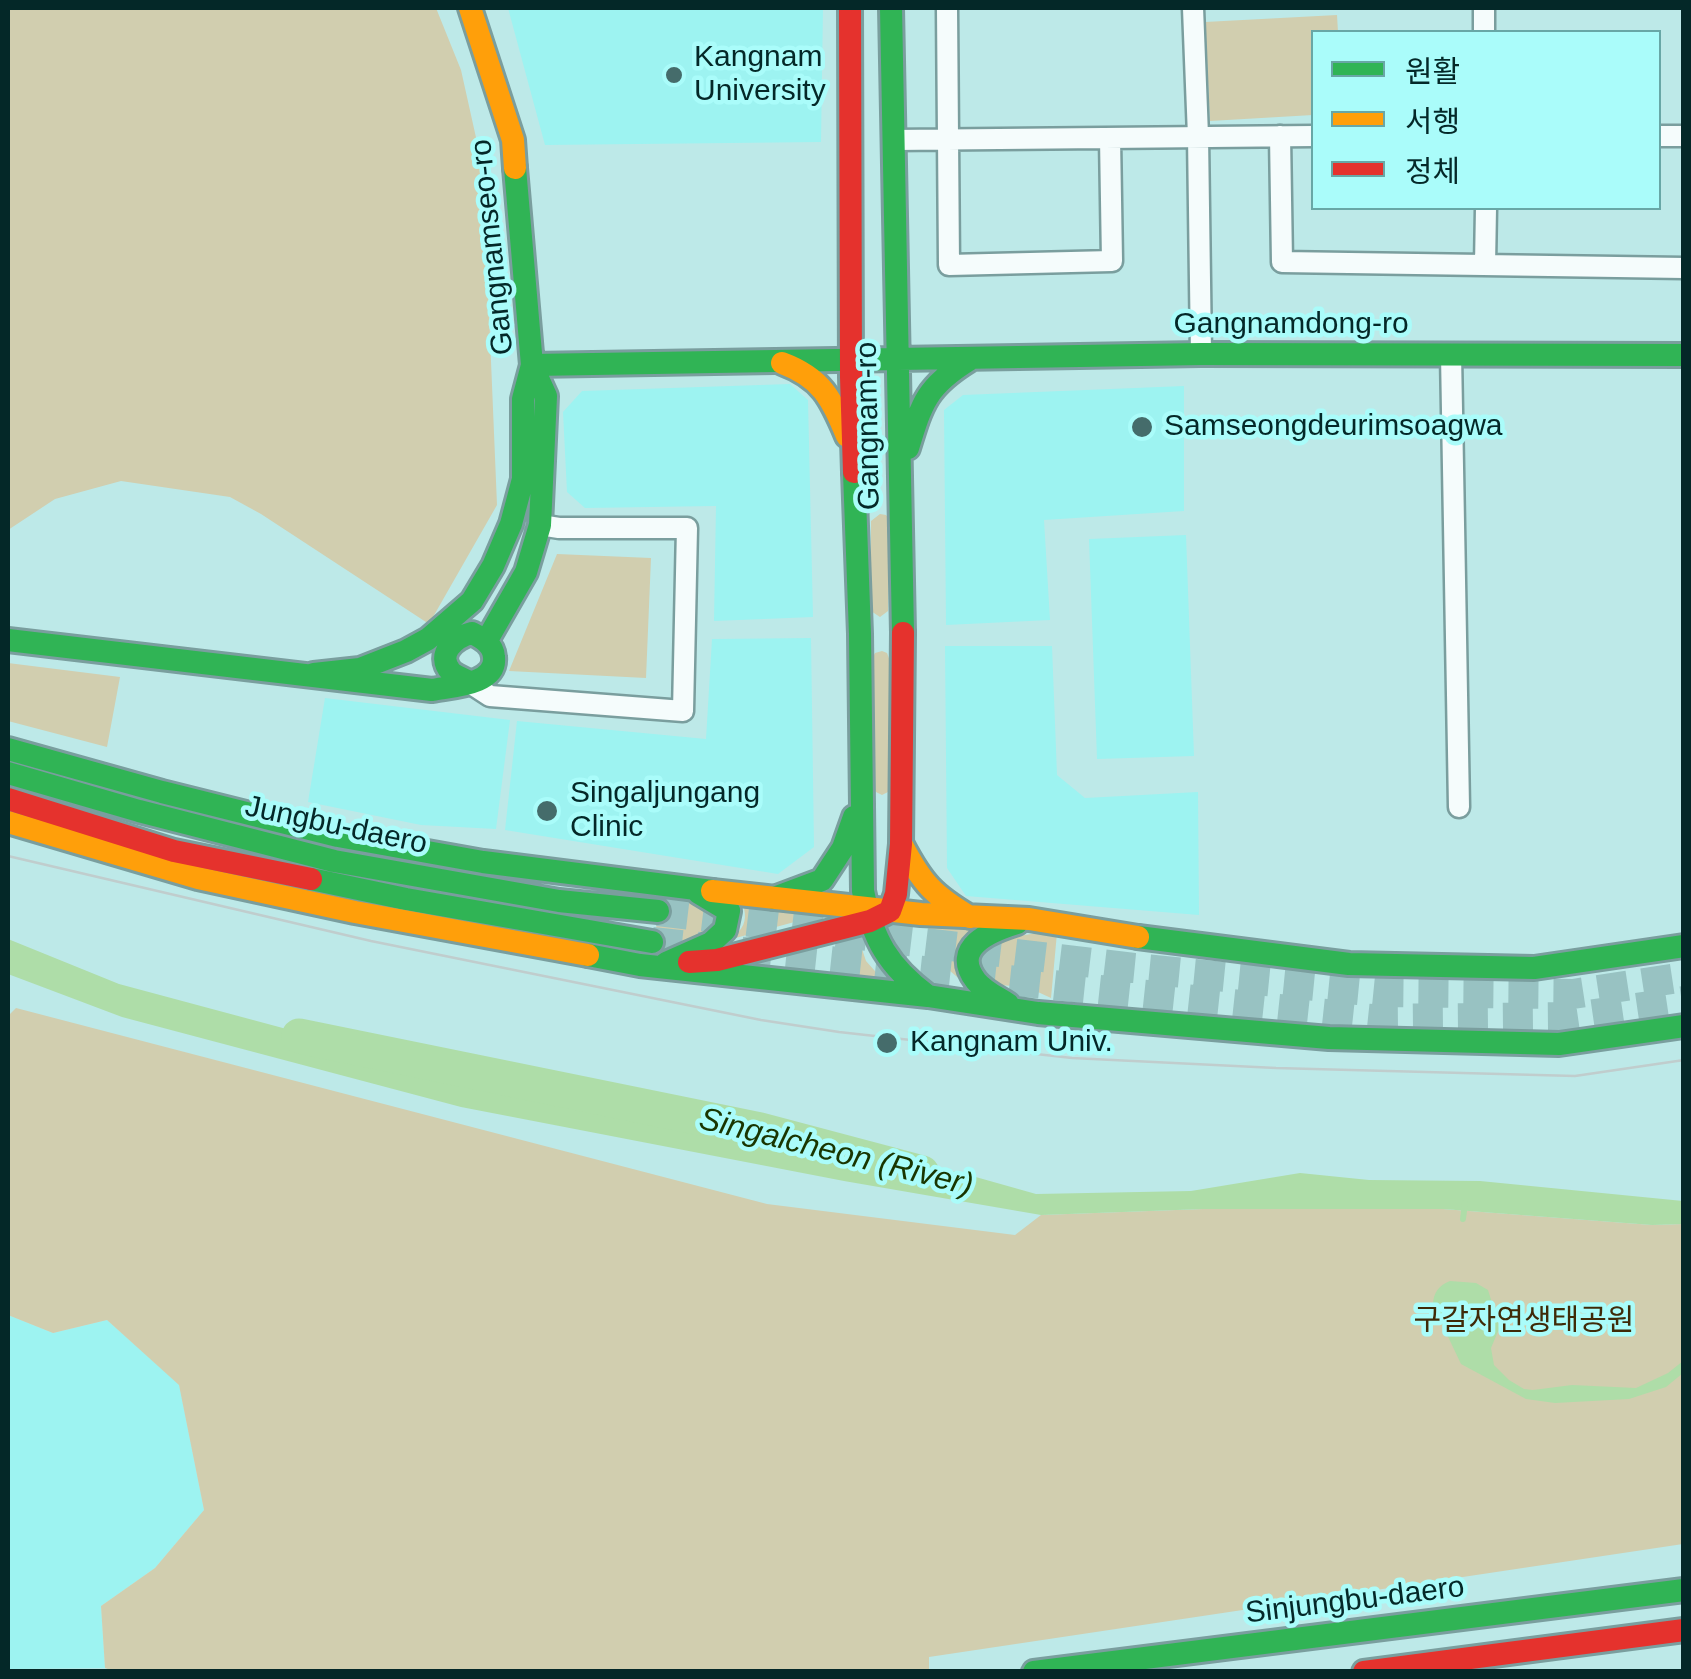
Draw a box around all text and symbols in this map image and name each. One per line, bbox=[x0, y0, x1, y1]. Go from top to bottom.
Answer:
legend bbox=[1311, 30, 1661, 210]
place label: Kangnam University bbox=[694, 40, 826, 110]
text: 원활 bbox=[1405, 55, 1460, 88]
marker: Kangnam University bbox=[663, 64, 685, 86]
text: 서행 bbox=[1405, 105, 1460, 138]
street label: Gangnamseo-ro bbox=[464, 137, 522, 357]
text: 정체 bbox=[1405, 155, 1460, 188]
street label: Gangnamdong-ro bbox=[1173, 307, 1409, 343]
street label: Gangnam-ro bbox=[850, 341, 888, 511]
place label: Samseongdeurimsoagwa bbox=[1164, 409, 1503, 445]
marker: Samseongdeurimsoagwa bbox=[1129, 414, 1155, 440]
place label: Singaljungang Clinic bbox=[570, 776, 760, 846]
street label: Jungbu-daero bbox=[242, 789, 430, 863]
marker: Singaljungang Clinic bbox=[534, 798, 560, 824]
place label: Kangnam Univ. bbox=[910, 1025, 1113, 1061]
marker: Kangnam Univ. bbox=[874, 1030, 900, 1056]
water label: Singalcheon (River) bbox=[695, 1100, 977, 1206]
park label: 구갈자연생태공원 bbox=[1414, 1304, 1634, 1340]
street label: Sinjungbu-daero bbox=[1244, 1570, 1466, 1632]

